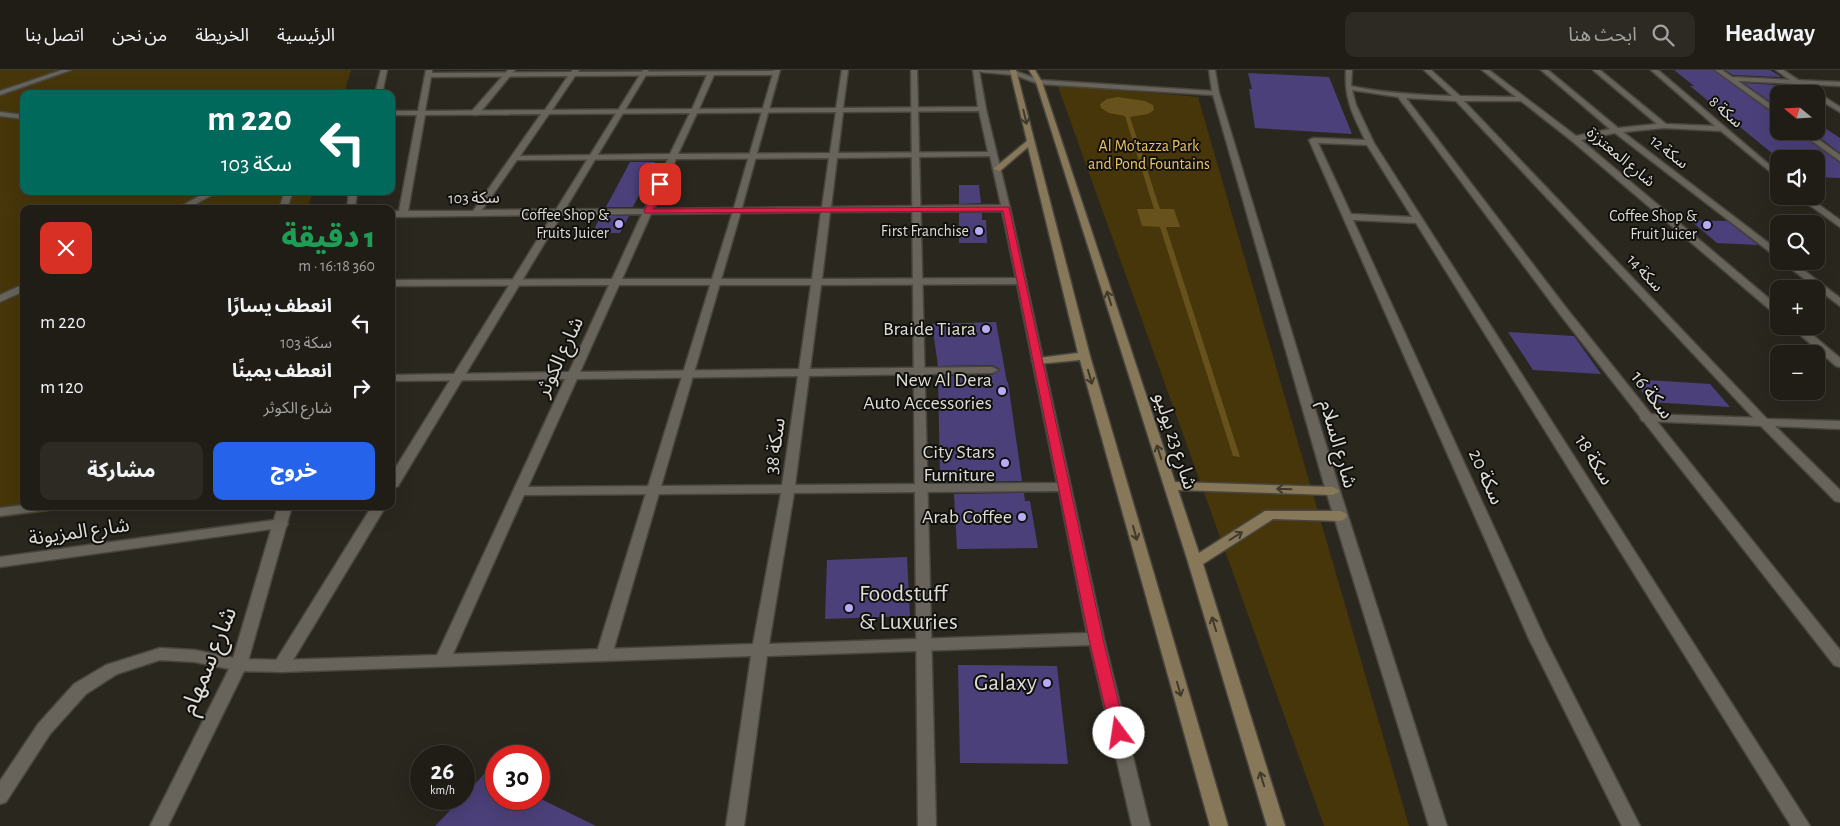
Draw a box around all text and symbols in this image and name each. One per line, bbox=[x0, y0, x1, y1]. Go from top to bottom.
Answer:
search box bbox=[1345, 12, 1695, 57]
icon: search bbox=[1649, 21, 1677, 49]
text: Headway bbox=[1725, 22, 1815, 46]
text: ابحث هنا bbox=[1568, 26, 1637, 45]
text: اتصل بنا bbox=[25, 27, 84, 45]
text: من نحن bbox=[112, 27, 167, 45]
text: الخريطة bbox=[195, 27, 249, 45]
text: الرئيسية bbox=[277, 27, 335, 45]
north arrow bbox=[1770, 85, 1825, 140]
map controls bbox=[1770, 85, 1825, 400]
street label: سكة 8 bbox=[1706, 93, 1746, 131]
text: 220 m bbox=[207, 102, 292, 137]
one-way arrow bbox=[1021, 109, 1030, 125]
icon: left bbox=[310, 110, 375, 175]
street label: شارع المعتززة bbox=[1581, 124, 1658, 193]
street label: سكة 12 bbox=[1647, 132, 1691, 172]
park label: Al Mo'tazza Park and Pond Fountains bbox=[1088, 138, 1210, 172]
button: sound bbox=[1770, 150, 1825, 205]
text: سكة 103 bbox=[221, 153, 292, 175]
pin bbox=[639, 163, 681, 205]
icon: arrive bbox=[646, 170, 674, 198]
street label: سكة 103 bbox=[448, 190, 500, 206]
place label: Coffee Shop & Fruits Juicer bbox=[521, 207, 610, 241]
place label: Coffee Shop & Fruit Juicer bbox=[1609, 208, 1698, 242]
button: search bbox=[1770, 215, 1825, 270]
marker: Coffee Shop & Fruits Juicer bbox=[613, 218, 625, 230]
marker: Coffee Shop & Fruit Juicer bbox=[1701, 219, 1713, 231]
button: close bbox=[40, 222, 92, 274]
text: 1 دقيقة bbox=[281, 223, 375, 253]
place label: First Franchise bbox=[881, 223, 969, 239]
marker: First Franchise bbox=[973, 225, 985, 237]
street label: سكة 14 bbox=[1624, 251, 1666, 295]
text: 360 m · 16:18 bbox=[298, 258, 375, 274]
button: + bbox=[1770, 280, 1825, 335]
one-way arrow bbox=[1104, 291, 1113, 306]
text: انعطف يسارًا bbox=[227, 297, 332, 316]
icon: left bbox=[347, 309, 375, 337]
text: 220 m bbox=[40, 313, 86, 332]
street label: شارع الكوثر bbox=[532, 314, 591, 403]
place label: Braide Tiara bbox=[883, 319, 976, 339]
marker: Braide Tiara bbox=[980, 323, 992, 335]
text: سكة 103 bbox=[280, 335, 332, 351]
button: − bbox=[1770, 345, 1825, 400]
text: انعطف يمينًا bbox=[232, 362, 332, 381]
street label: سكة 16 bbox=[1627, 367, 1677, 423]
one-way arrow bbox=[1085, 368, 1095, 384]
place label: New Al Dera Auto Accessories bbox=[863, 370, 992, 413]
icon: right bbox=[347, 374, 375, 402]
text: 120 m bbox=[40, 378, 84, 397]
marker: New Al Dera Auto Accessories bbox=[996, 385, 1008, 397]
street label: شارع 23 يوليو bbox=[1146, 390, 1200, 493]
street label: شارع السلام bbox=[1312, 398, 1360, 492]
text: شارع الكوثر bbox=[263, 400, 332, 416]
street label: سكة 38 bbox=[761, 417, 789, 475]
street label: سكة 18 bbox=[1571, 431, 1617, 489]
button: مشاركة bbox=[40, 442, 203, 500]
button: خروج bbox=[213, 442, 375, 500]
place label: City Stars Furniture bbox=[923, 442, 995, 485]
one-way arrow bbox=[1154, 445, 1164, 461]
street label: سكة 20 bbox=[1465, 446, 1507, 508]
marker: City Stars Furniture bbox=[999, 457, 1011, 469]
one-way arrow bbox=[1276, 485, 1292, 494]
place label: Arab Coffee bbox=[922, 507, 1012, 527]
marker: Arab Coffee bbox=[1016, 511, 1028, 523]
street label: شارع المزيونة bbox=[27, 515, 131, 553]
one-way arrow bbox=[1130, 525, 1140, 541]
one-way arrow bbox=[1228, 531, 1242, 541]
place label: Foodstuff & Luxuries bbox=[859, 582, 958, 634]
marker: Foodstuff & Luxuries bbox=[843, 602, 855, 614]
street label: شارع سمهام bbox=[176, 604, 246, 720]
one-way arrow bbox=[1208, 616, 1218, 632]
place label: Galaxy bbox=[974, 671, 1037, 695]
marker: Galaxy bbox=[1041, 677, 1053, 689]
one-way arrow bbox=[1175, 681, 1185, 697]
position arrow bbox=[1092, 706, 1144, 758]
speed limit sign: 30 bbox=[485, 745, 550, 810]
text: 26 bbox=[431, 759, 454, 784]
one-way arrow bbox=[1256, 772, 1266, 788]
text: km/h bbox=[430, 784, 455, 796]

